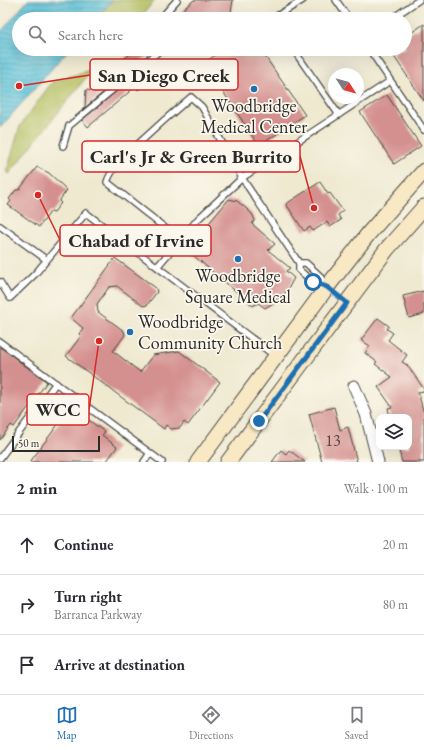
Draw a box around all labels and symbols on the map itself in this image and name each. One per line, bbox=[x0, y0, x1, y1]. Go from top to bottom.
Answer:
callout: San Diego Creek bbox=[90, 59, 238, 90]
text: San Diego Creek bbox=[98, 63, 230, 88]
north arrow bbox=[328, 68, 364, 104]
marker: Woodbridge Medical Center bbox=[249, 84, 259, 94]
place label: Woodbridge Medical Center bbox=[201, 94, 307, 138]
callout: Carl's Jr & Green Burrito bbox=[82, 141, 300, 172]
text: Carl's Jr & Green Burrito bbox=[90, 144, 293, 169]
callout: Chabad of Irvine bbox=[60, 225, 211, 256]
text: Chabad of Irvine bbox=[68, 228, 204, 253]
marker: Woodbridge Square Medical bbox=[233, 254, 243, 264]
place label: Woodbridge Square Medical bbox=[185, 264, 291, 308]
route start bbox=[304, 273, 322, 291]
place label: Woodbridge Community Church bbox=[138, 310, 282, 354]
marker: Woodbridge Community Church bbox=[125, 327, 135, 337]
callout: WCC bbox=[27, 394, 89, 425]
text: WCC bbox=[35, 397, 81, 422]
route end bbox=[250, 412, 268, 430]
house number: 13 bbox=[325, 430, 341, 451]
scale bar bbox=[12, 434, 100, 453]

